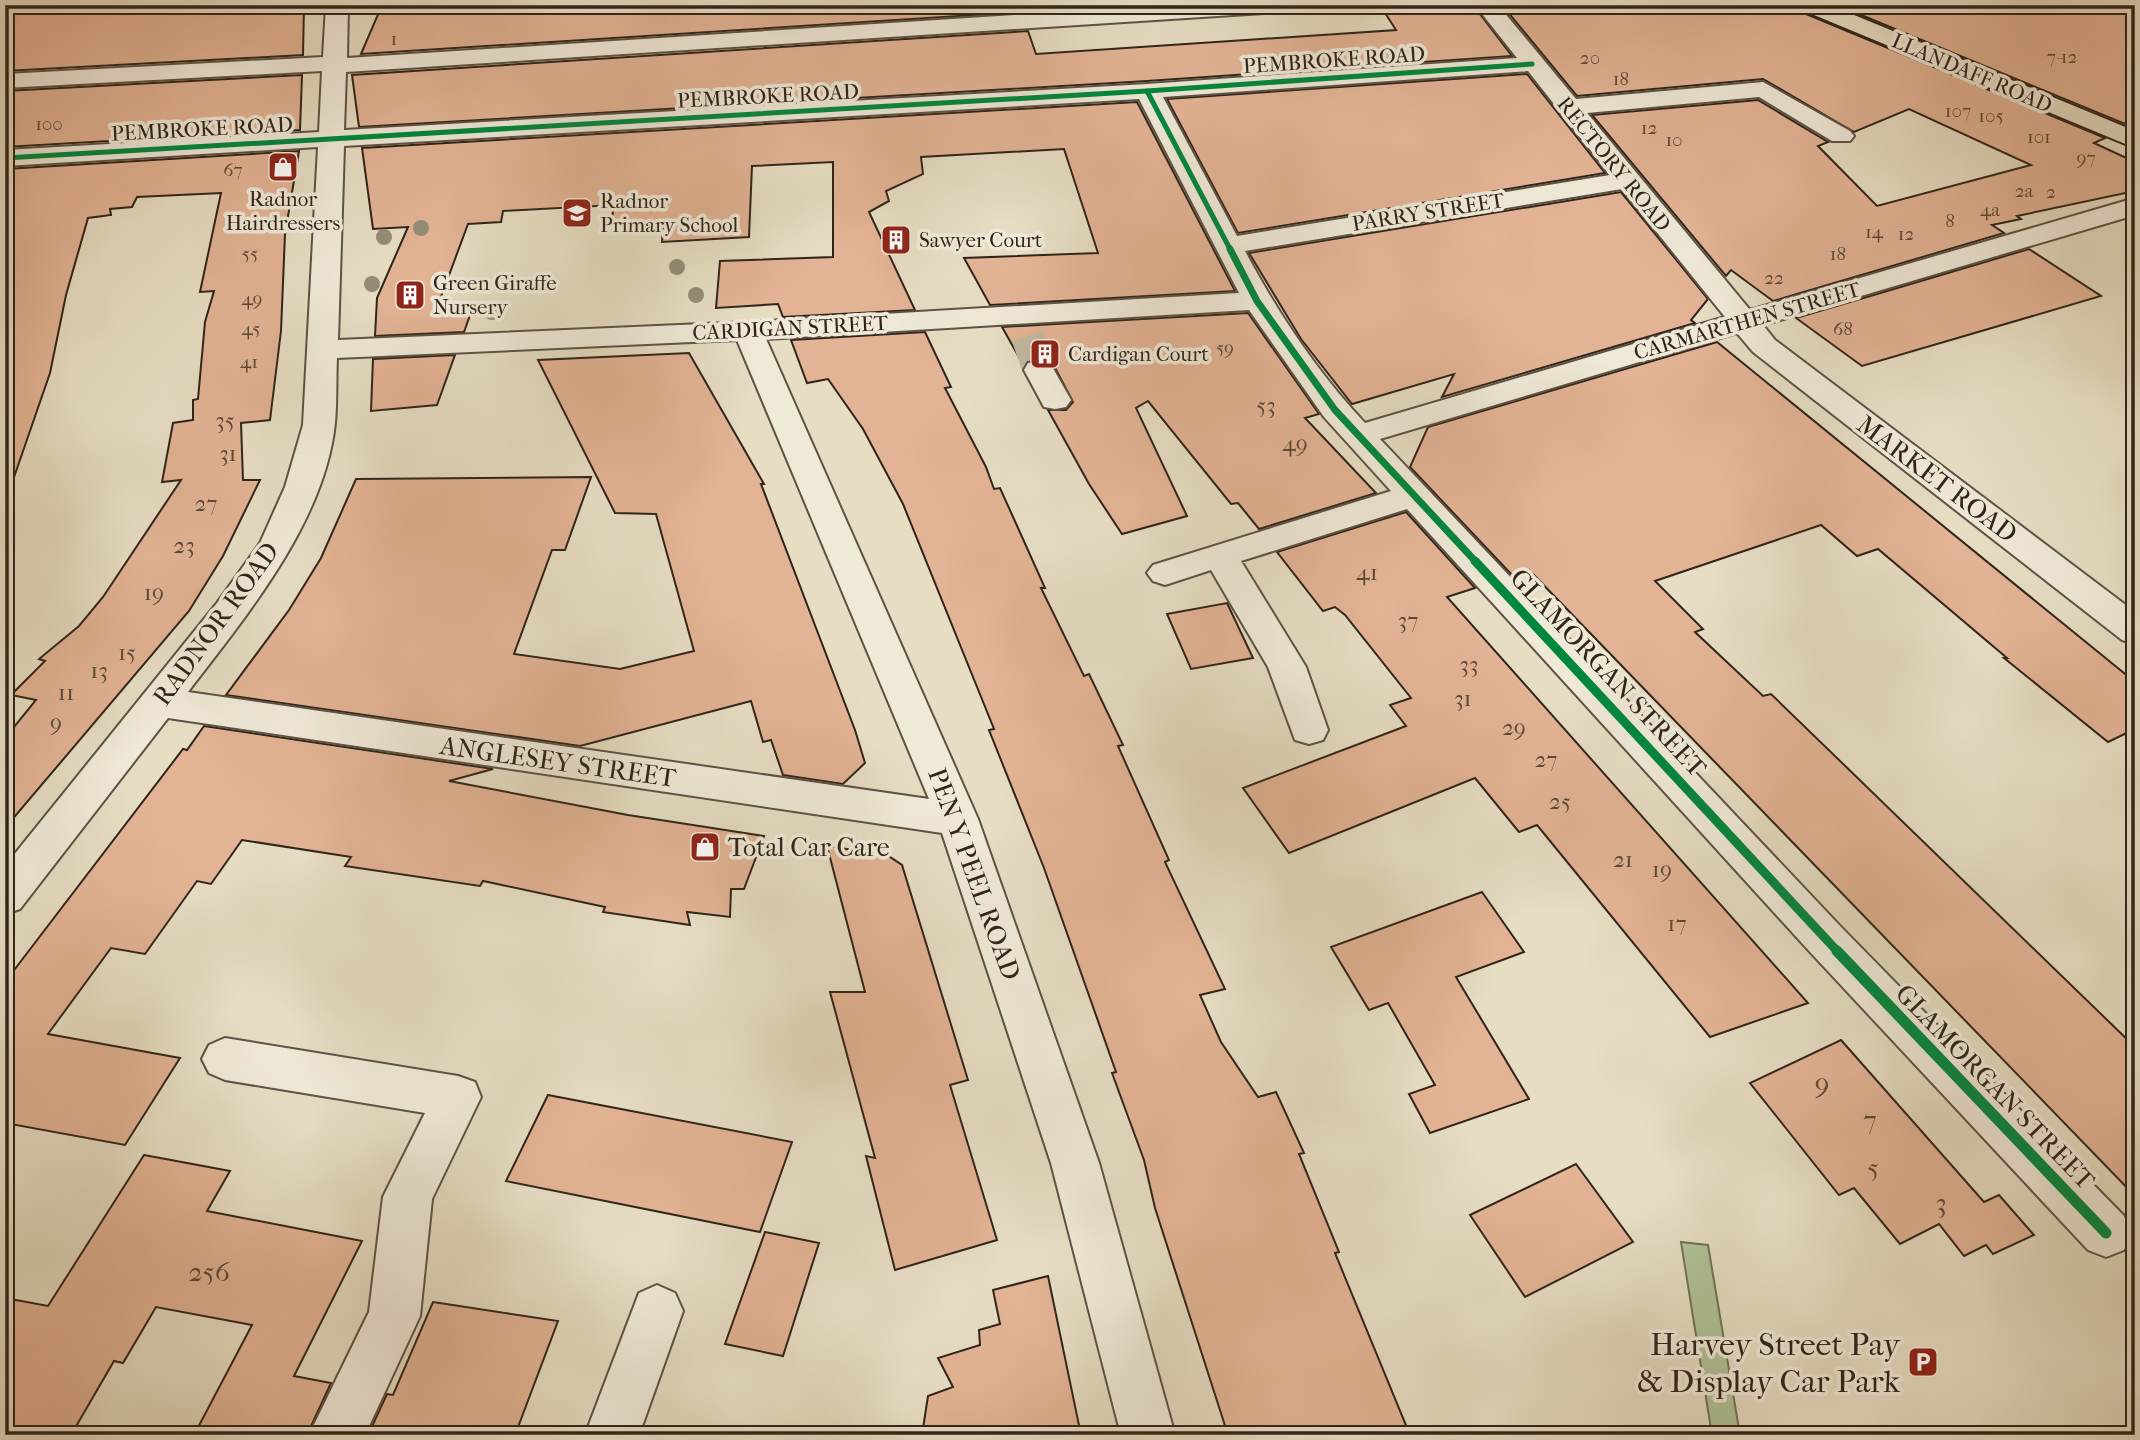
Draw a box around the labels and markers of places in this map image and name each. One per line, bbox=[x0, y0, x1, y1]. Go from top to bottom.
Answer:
shop icon: Radnor Hairdressers bbox=[266, 150, 300, 184]
place label: Radnor Hairdressers bbox=[226, 187, 340, 235]
place label: Radnor Primary School bbox=[600, 189, 738, 237]
school or university icon: Radnor Primary School bbox=[560, 196, 594, 230]
building icon: Sawyer Court bbox=[879, 223, 913, 257]
place label: Sawyer Court bbox=[919, 228, 1043, 252]
place label: Green Giraffe Nursery bbox=[433, 271, 557, 319]
building icon: Green Giraffe Nursery bbox=[393, 278, 427, 312]
building icon: Cardigan Court bbox=[1028, 337, 1062, 371]
place label: Cardigan Court bbox=[1068, 342, 1209, 366]
shop icon: Total Car Care bbox=[688, 830, 722, 864]
place label: Total Car Care bbox=[728, 832, 890, 863]
place label: Harvey Street Pay & Display Car Park bbox=[1637, 1326, 1901, 1400]
parking icon: Harvey Street Pay & Display Car Park bbox=[1906, 1345, 1940, 1379]

